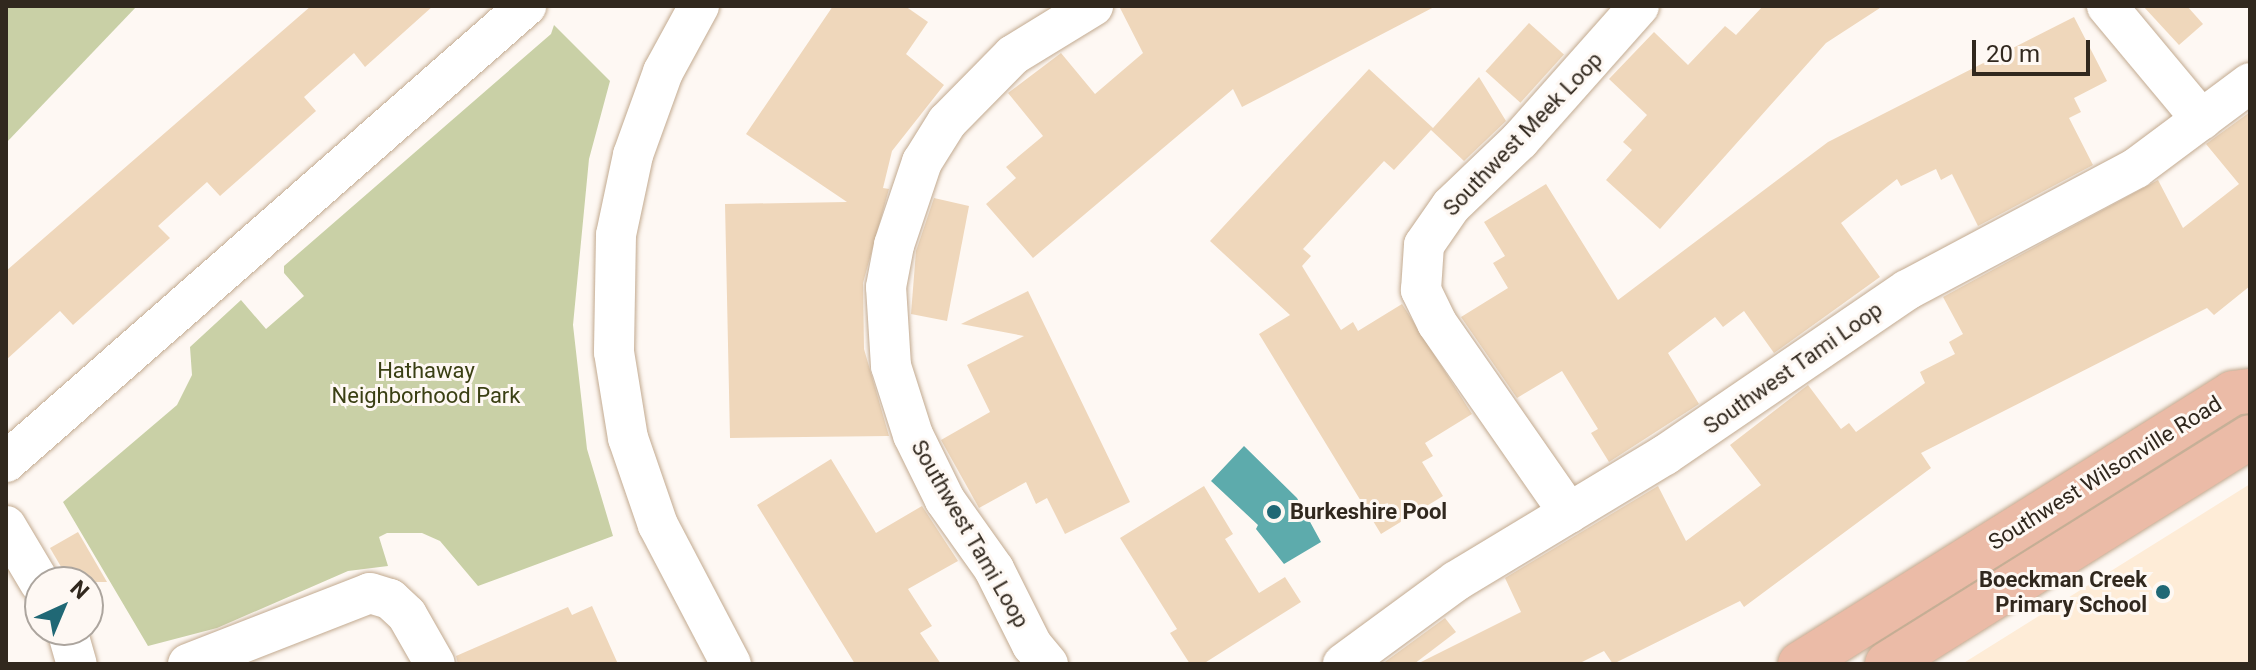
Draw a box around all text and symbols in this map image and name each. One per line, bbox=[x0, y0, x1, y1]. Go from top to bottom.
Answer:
scale bar bbox=[1976, 24, 2094, 74]
text: 20 m bbox=[1986, 40, 2040, 68]
street label: Southwest Meek Loop bbox=[1438, 47, 1608, 221]
street label: Southwest Tami Loop bbox=[1698, 296, 1888, 440]
park label: Hathaway Neighborhood Park bbox=[332, 357, 520, 408]
street label: Southwest Wilsonville Road bbox=[1984, 390, 2226, 556]
street label: Southwest Tami Loop bbox=[905, 435, 1035, 633]
place label: Burkeshire Pool bbox=[1290, 499, 1447, 525]
marker: Burkeshire Pool bbox=[1265, 503, 1283, 521]
north arrow bbox=[24, 566, 104, 646]
place label: Boeckman Creek Primary School bbox=[1979, 566, 2147, 618]
text: N bbox=[65, 575, 94, 604]
marker: Boeckman Creek Primary School bbox=[2154, 583, 2172, 601]

